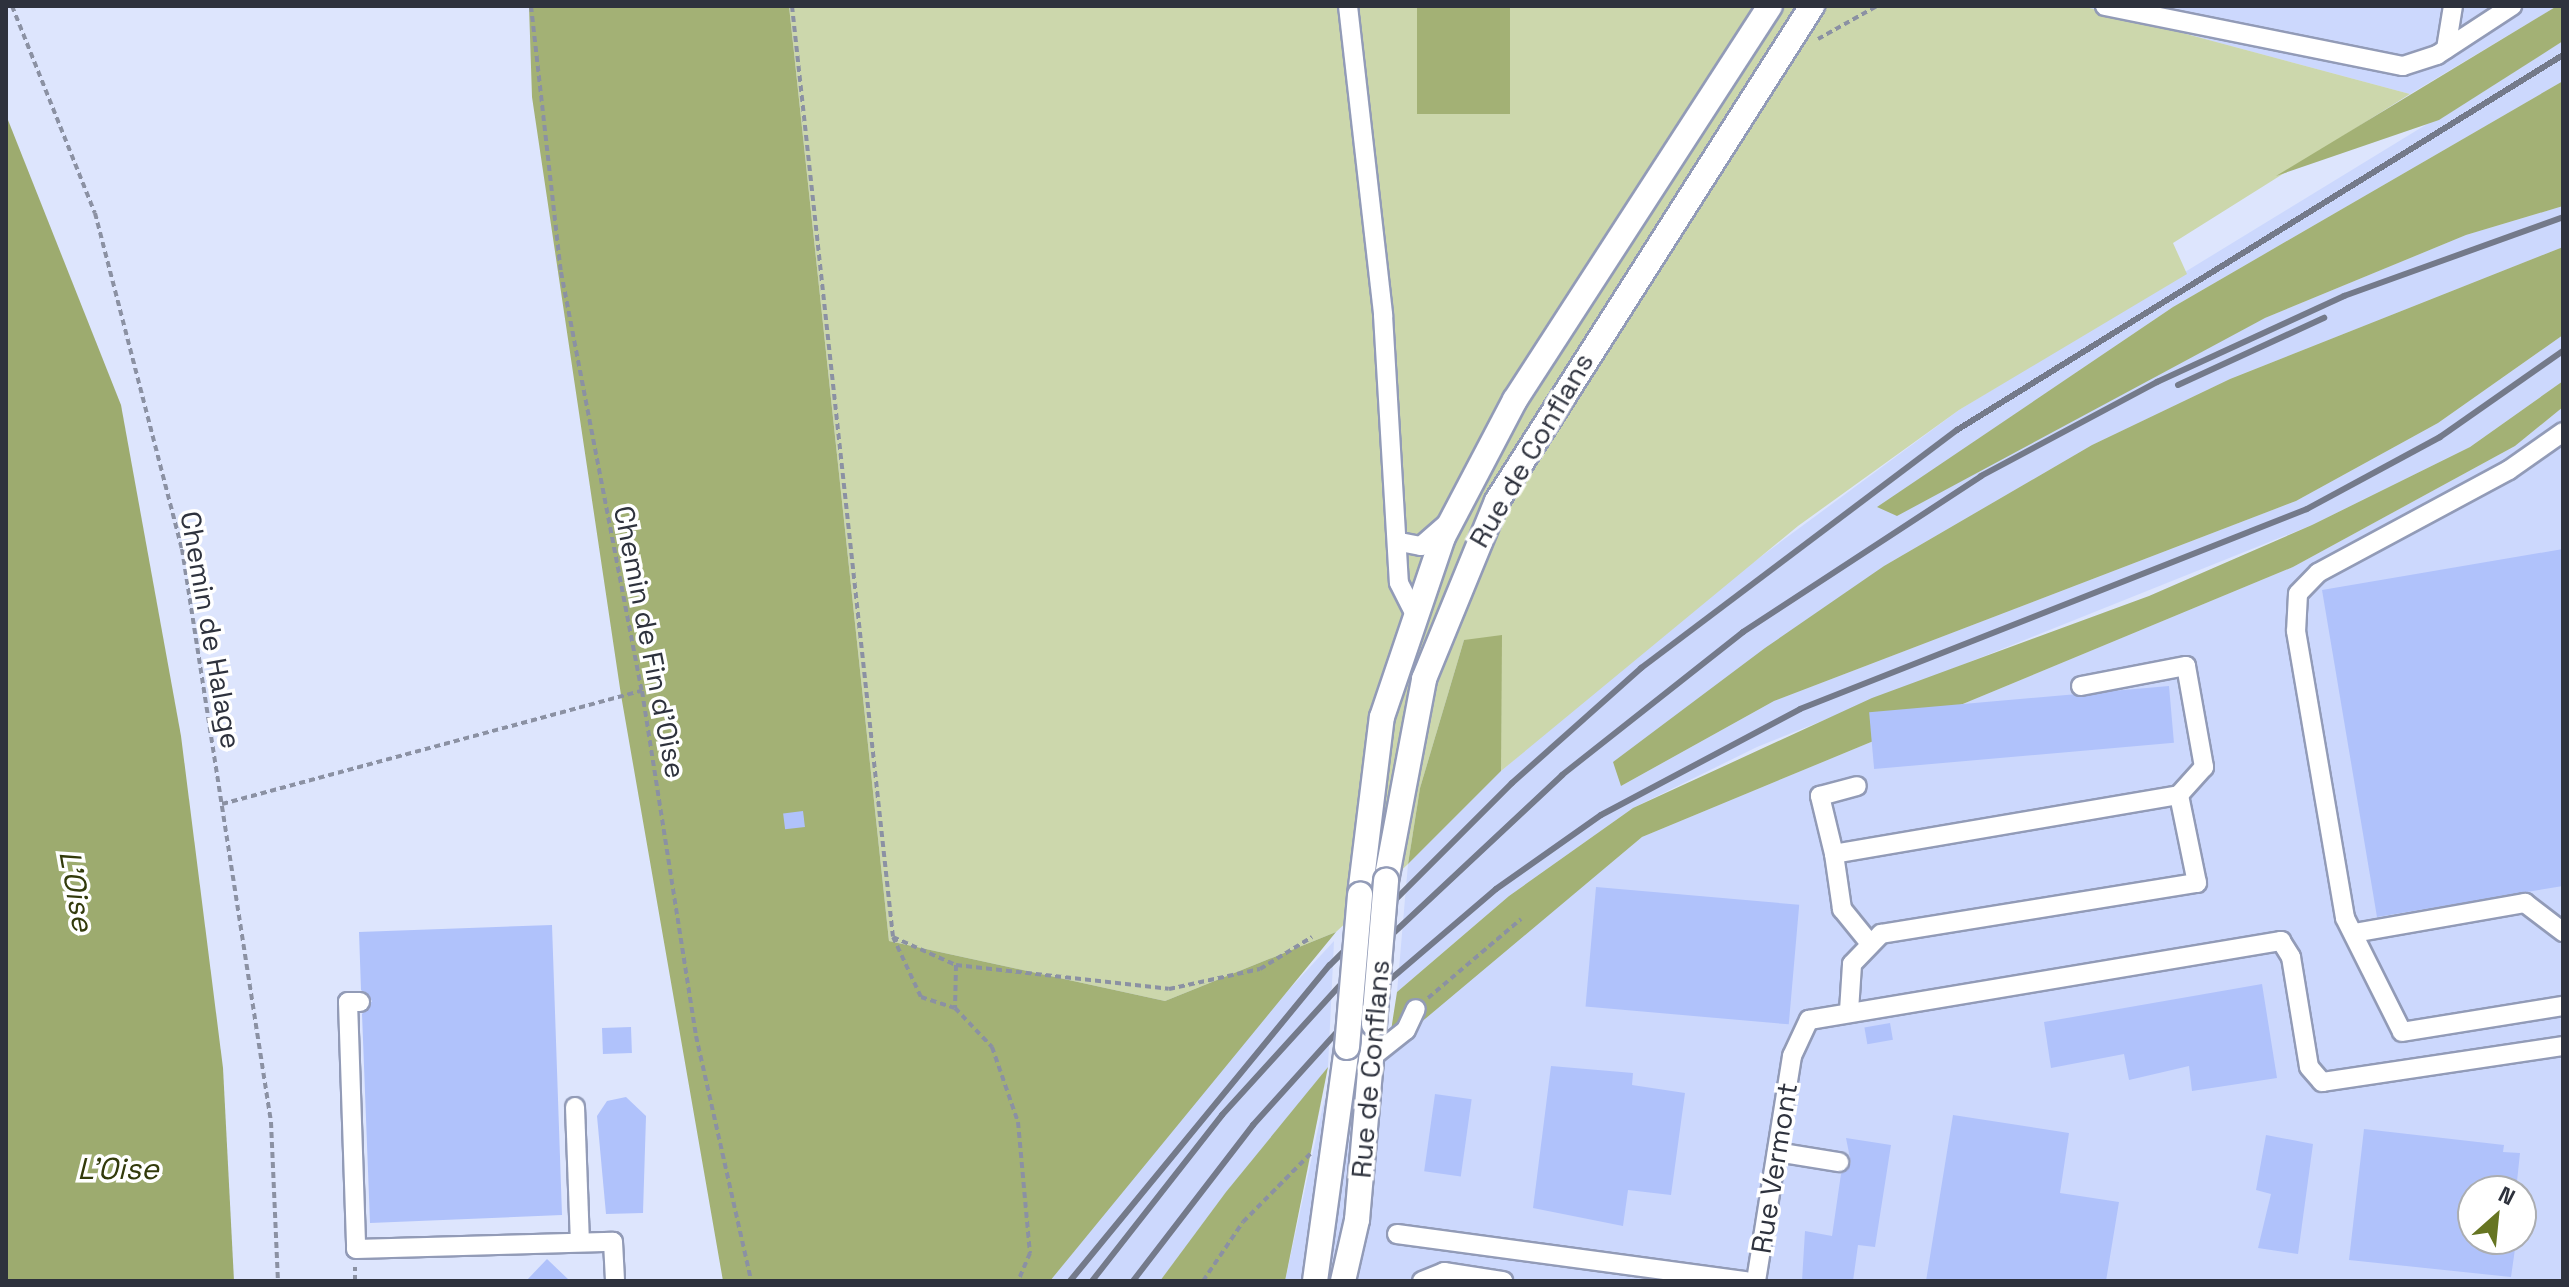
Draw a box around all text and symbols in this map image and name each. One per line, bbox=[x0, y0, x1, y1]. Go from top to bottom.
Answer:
street label: Rue de Conflans bbox=[1462, 347, 1600, 553]
street label: Chemin de Fin d'Oise bbox=[607, 503, 693, 781]
street label: Chemin de Halage bbox=[174, 509, 248, 751]
water label: L'Oise bbox=[51, 848, 101, 934]
street label: Rue de Conflans bbox=[1344, 958, 1396, 1180]
street label: Rue Vermont bbox=[1744, 1080, 1804, 1256]
water label: L’Oise bbox=[77, 1151, 159, 1187]
north arrow bbox=[2457, 1175, 2537, 1255]
text: N bbox=[2494, 1180, 2520, 1211]

